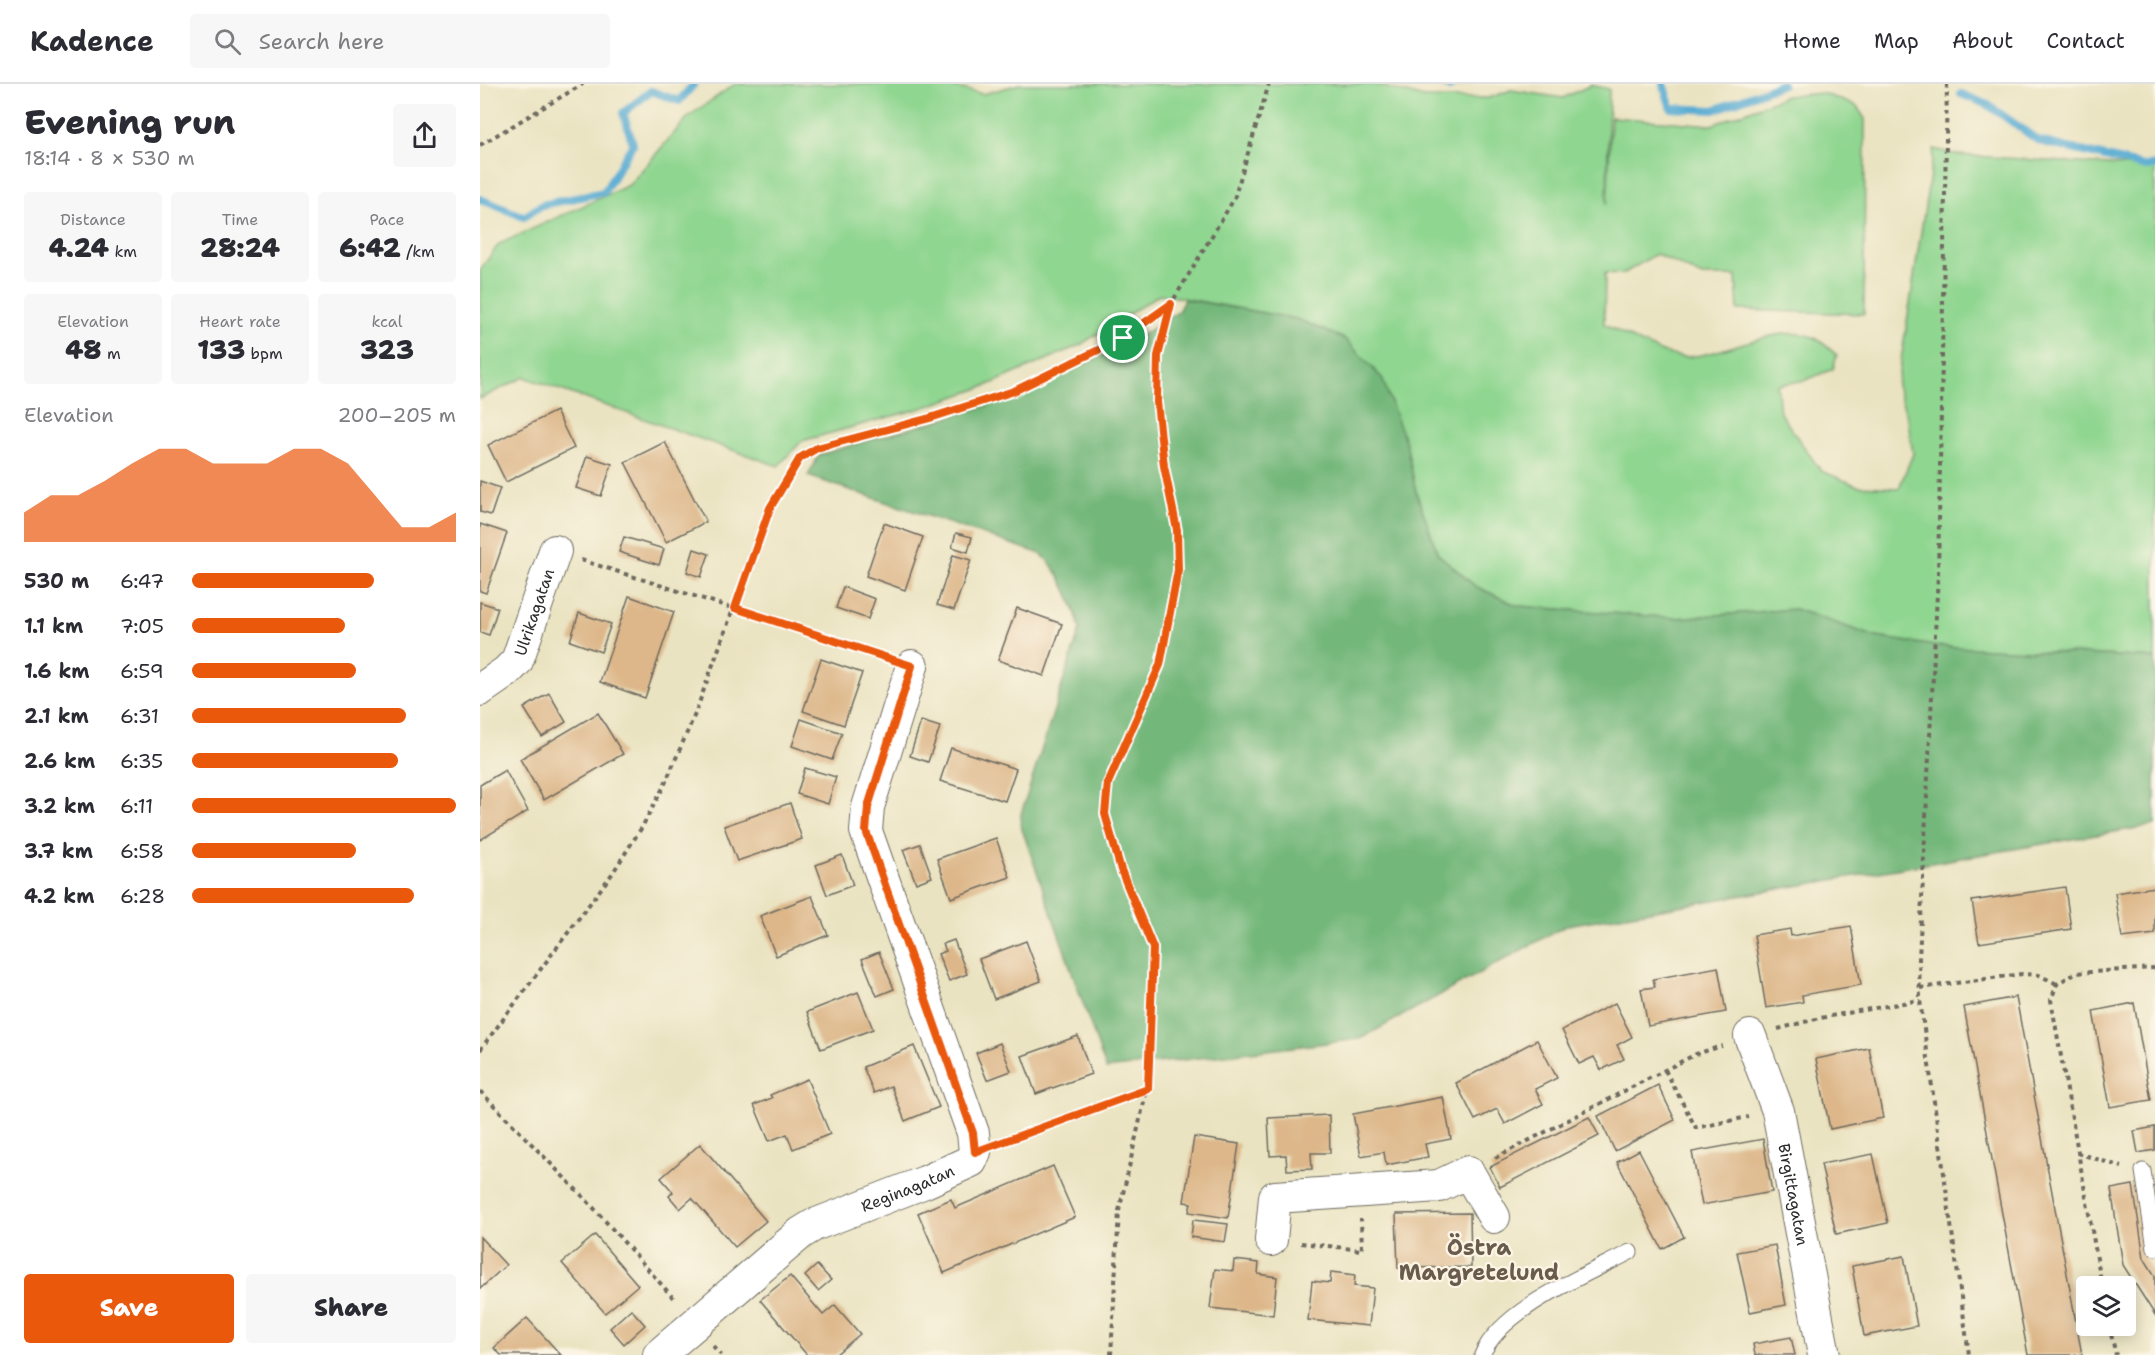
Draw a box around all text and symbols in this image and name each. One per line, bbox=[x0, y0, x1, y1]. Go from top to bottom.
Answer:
search box bbox=[190, 14, 610, 68]
text: Kadence bbox=[30, 22, 154, 60]
icon: search bbox=[211, 25, 244, 58]
text: Search here bbox=[259, 27, 385, 56]
text: Home bbox=[1783, 27, 1841, 55]
text: Map bbox=[1874, 27, 1919, 55]
text: About bbox=[1952, 27, 2013, 55]
text: Contact bbox=[2046, 27, 2125, 55]
text: Evening run bbox=[24, 100, 235, 145]
button: share bbox=[393, 104, 456, 167]
text: 18:14 · 8 × 530 m bbox=[24, 145, 195, 171]
text: Distance bbox=[60, 209, 126, 230]
text: Time bbox=[222, 209, 258, 230]
text: Pace bbox=[369, 209, 405, 230]
text: 4.24 bbox=[49, 230, 109, 265]
text: 28:24 bbox=[200, 230, 280, 265]
text: 6:42 bbox=[339, 230, 401, 265]
text: km bbox=[109, 241, 137, 262]
text: /km bbox=[401, 241, 435, 262]
text: Elevation bbox=[57, 311, 129, 332]
text: Heart rate bbox=[199, 311, 281, 332]
text: kcal bbox=[371, 311, 403, 332]
pin bbox=[1097, 312, 1148, 363]
icon: arrive bbox=[1106, 321, 1139, 354]
text: 48 bbox=[65, 332, 102, 367]
text: 133 bbox=[197, 332, 245, 367]
text: 323 bbox=[360, 332, 414, 367]
text: m bbox=[102, 343, 121, 364]
text: bpm bbox=[245, 343, 283, 364]
text: Elevation bbox=[24, 402, 114, 428]
text: 200–205 m bbox=[337, 402, 456, 428]
street label: Ulrikagatan bbox=[509, 565, 559, 658]
text: 530 m bbox=[24, 568, 89, 594]
text: 6:47 bbox=[120, 568, 164, 594]
text: 1.1 km bbox=[24, 613, 83, 639]
text: 7:05 bbox=[120, 613, 164, 639]
text: 1.6 km bbox=[24, 658, 90, 684]
text: 6:59 bbox=[120, 658, 164, 684]
text: 2.1 km bbox=[24, 703, 89, 729]
text: 6:31 bbox=[120, 703, 159, 729]
text: 2.6 km bbox=[24, 748, 95, 774]
text: 6:35 bbox=[120, 748, 163, 774]
text: 3.2 km bbox=[24, 793, 95, 819]
text: 6:11 bbox=[120, 793, 153, 819]
text: 3.7 km bbox=[24, 838, 93, 864]
text: 6:58 bbox=[120, 838, 164, 864]
text: 4.2 km bbox=[24, 883, 94, 909]
text: 6:28 bbox=[120, 883, 165, 909]
street label: Birgittagatan bbox=[1774, 1142, 1814, 1247]
street label: Reginagatan bbox=[858, 1160, 958, 1216]
district label: Östra Margretelund bbox=[1399, 1233, 1559, 1287]
button: Save bbox=[24, 1274, 234, 1343]
button: Share bbox=[246, 1274, 456, 1343]
map controls bbox=[2076, 1276, 2136, 1336]
button: layers bbox=[2076, 1276, 2136, 1336]

